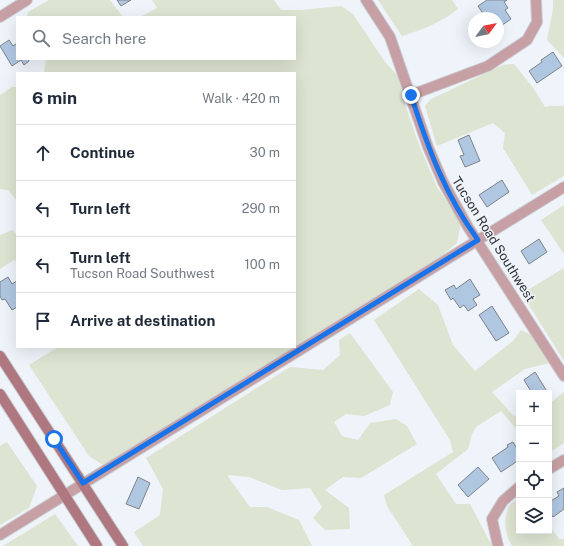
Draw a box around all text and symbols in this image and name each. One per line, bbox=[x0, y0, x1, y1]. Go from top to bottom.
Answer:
north arrow bbox=[468, 12, 504, 48]
search box bbox=[16, 16, 296, 60]
icon: search bbox=[30, 27, 52, 49]
text: Search here bbox=[62, 30, 146, 47]
route end bbox=[402, 86, 420, 104]
text: 6 min bbox=[32, 88, 77, 108]
text: Walk · 420 m bbox=[202, 91, 280, 106]
icon: ahead bbox=[32, 142, 54, 164]
text: Continue bbox=[70, 144, 135, 161]
text: 30 m bbox=[250, 145, 280, 160]
street label: Tucson Road Southwest bbox=[449, 174, 538, 305]
icon: left bbox=[32, 198, 54, 220]
text: Turn left bbox=[70, 200, 131, 217]
text: 290 m bbox=[242, 201, 280, 216]
text: Turn left bbox=[70, 249, 131, 266]
icon: left bbox=[32, 254, 54, 276]
text: 100 m bbox=[244, 257, 280, 272]
text: Tucson Road Southwest bbox=[70, 266, 215, 281]
icon: arrive bbox=[32, 310, 54, 332]
text: Arrive at destination bbox=[70, 312, 215, 329]
map controls bbox=[516, 390, 552, 534]
button: + bbox=[516, 390, 552, 426]
button: − bbox=[516, 426, 552, 462]
route start bbox=[45, 430, 63, 448]
button: locate bbox=[516, 462, 552, 498]
button: layers bbox=[516, 498, 552, 534]

